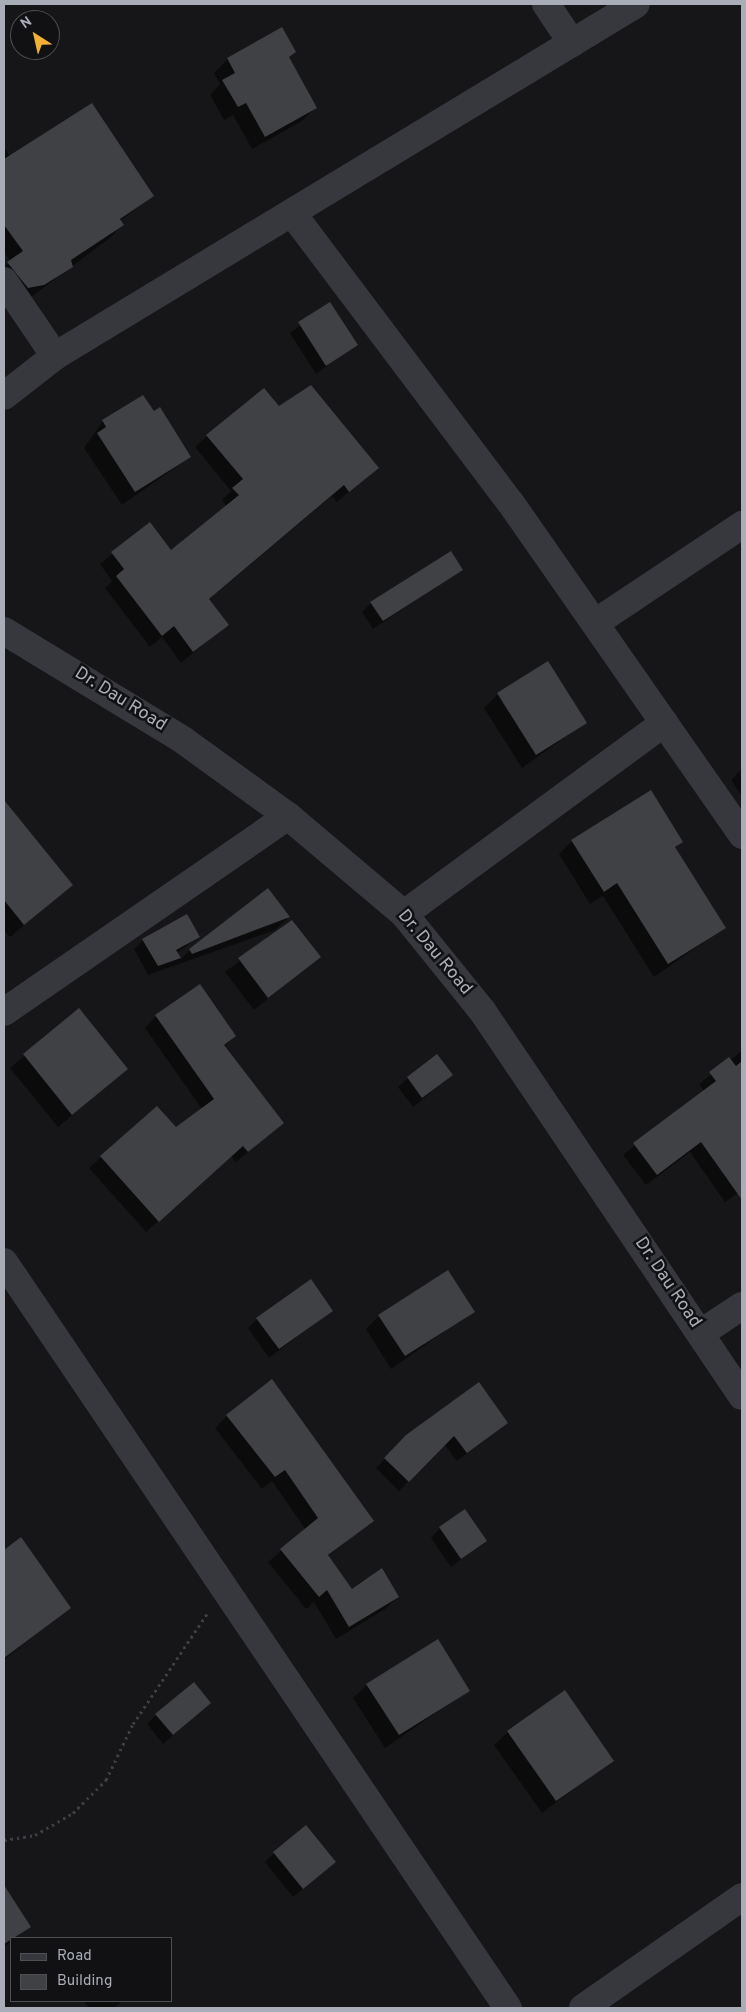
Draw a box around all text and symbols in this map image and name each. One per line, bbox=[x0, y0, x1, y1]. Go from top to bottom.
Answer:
north arrow bbox=[10, 10, 60, 60]
text: N bbox=[18, 13, 36, 33]
street label: Dr. Dau Road bbox=[70, 663, 170, 737]
street label: Dr. Dau Road bbox=[392, 906, 476, 1000]
street label: Dr. Dau Road bbox=[629, 1234, 705, 1332]
legend bbox=[10, 1937, 172, 2002]
text: Road bbox=[57, 1947, 92, 1966]
text: Building bbox=[57, 1972, 112, 1991]

